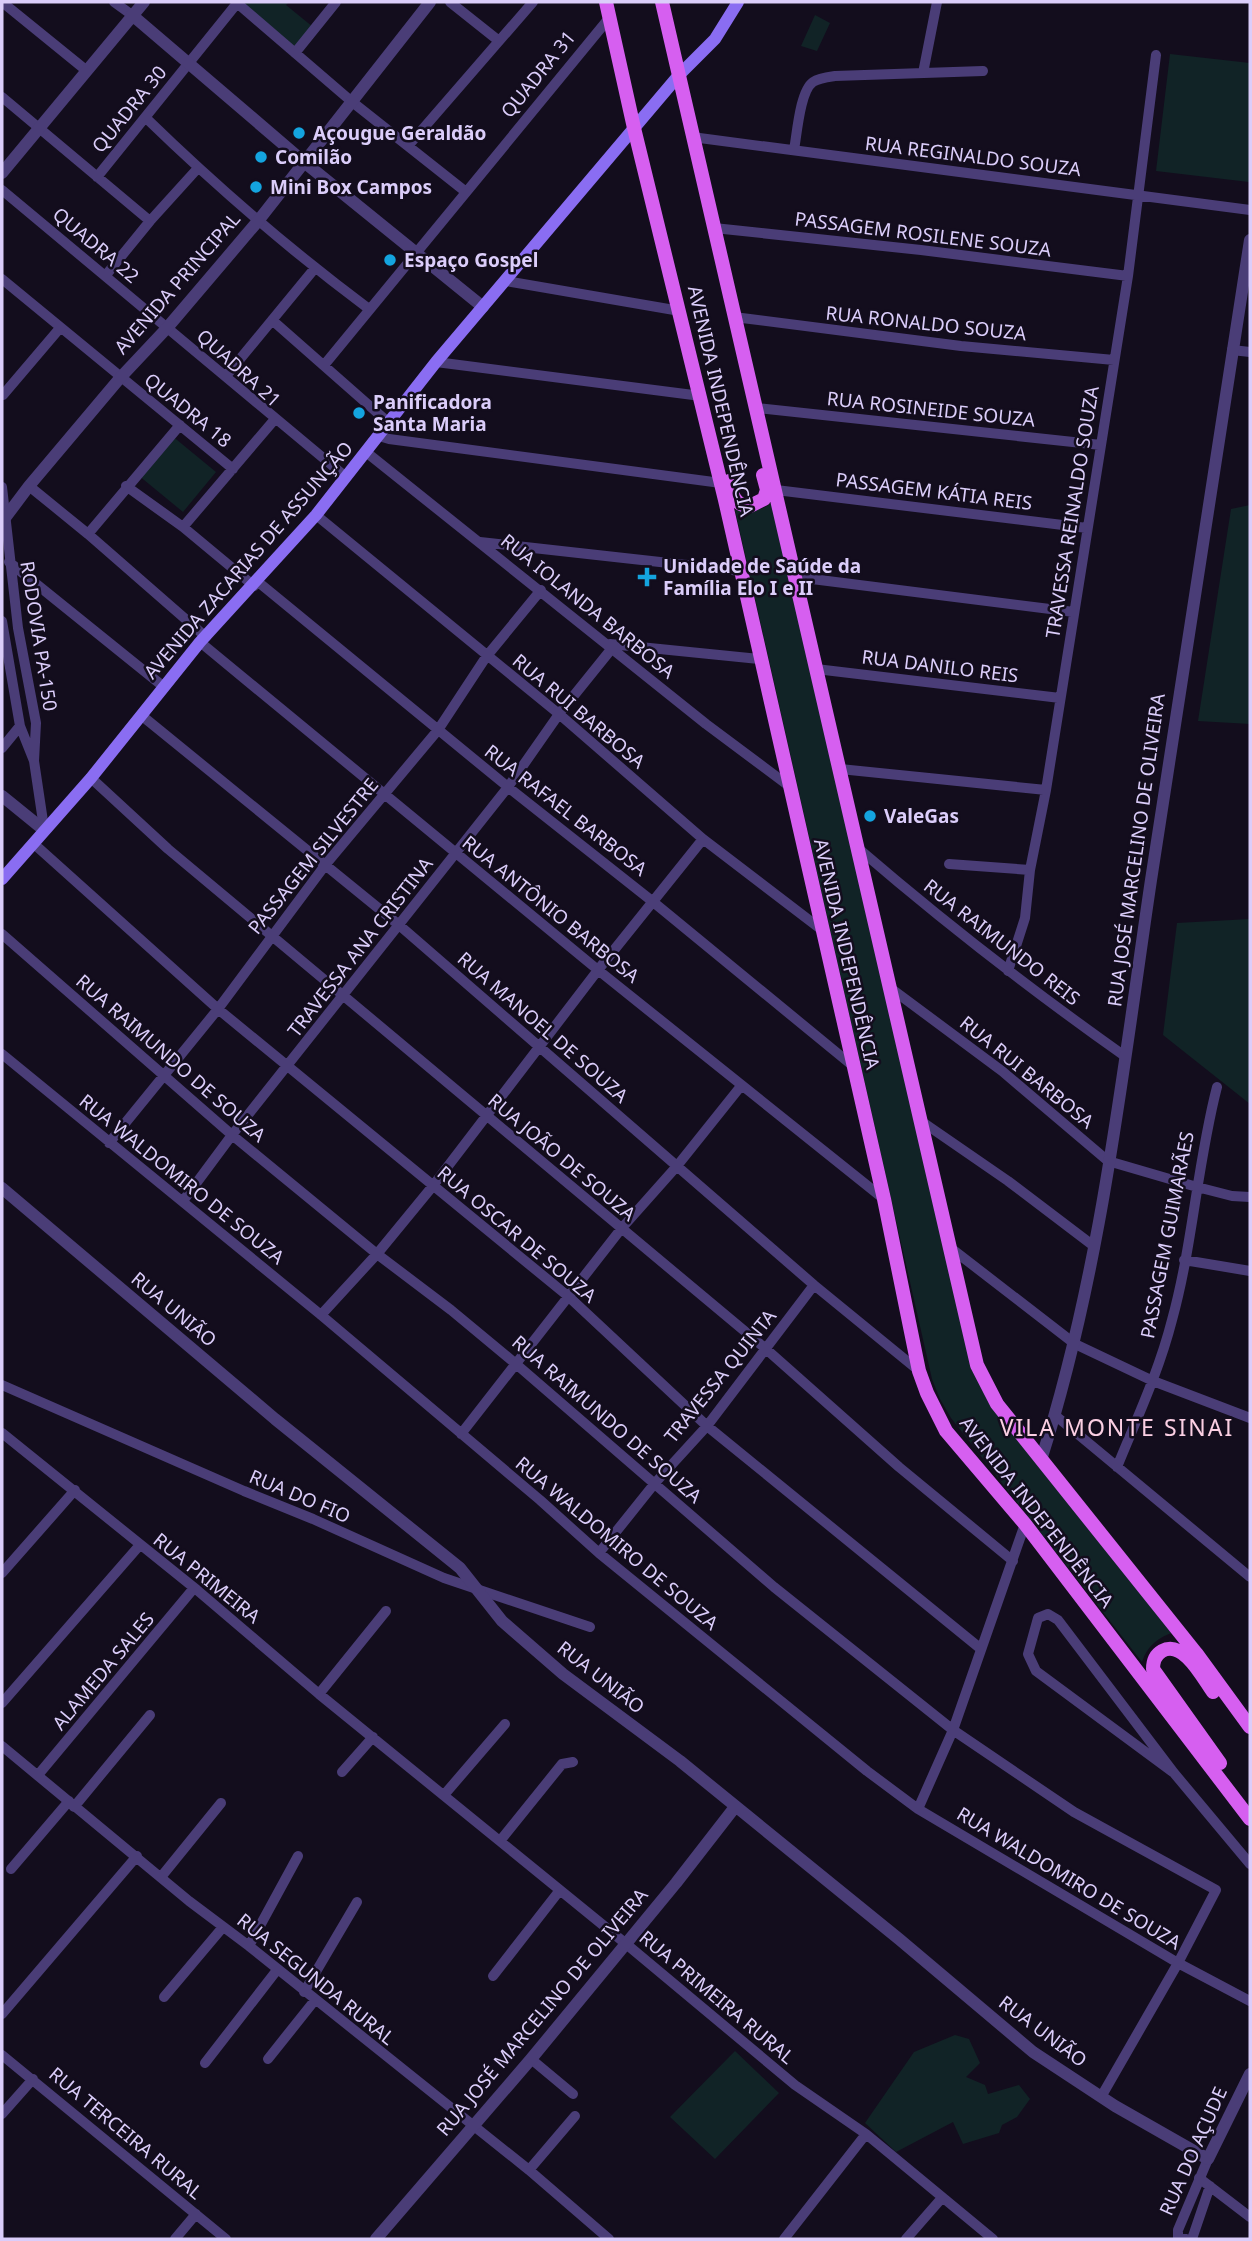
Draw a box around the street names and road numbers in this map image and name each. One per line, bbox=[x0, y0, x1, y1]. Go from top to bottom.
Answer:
street label: QUADRA 31 bbox=[495, 25, 581, 123]
street label: QUADRA 30 bbox=[86, 60, 172, 158]
street label: RUA REGINALDO SOUZA bbox=[863, 130, 1083, 182]
street label: QUADRA 22 bbox=[47, 201, 145, 289]
street label: PASSAGEM ROSILENE SOUZA bbox=[793, 205, 1053, 263]
street label: AVENIDA PRINCIPAL bbox=[108, 206, 246, 359]
street label: AVENIDA INDEPENDÊNCIA bbox=[682, 283, 760, 520]
street label: RUA RONALDO SOUZA bbox=[824, 300, 1028, 347]
street label: QUADRA 21 bbox=[191, 323, 287, 413]
street label: QUADRA 18 bbox=[139, 367, 237, 453]
street label: TRAVESSA REINALDO SOUZA bbox=[1039, 383, 1105, 640]
street label: RUA ROSINEIDE SOUZA bbox=[826, 385, 1037, 433]
street label: AVENIDA ZACARIAS DE ASSUNÇÃO bbox=[138, 436, 358, 684]
street label: PASSAGEM KÁTIA REIS bbox=[834, 466, 1034, 516]
street label: RUA IOLANDA BARBOSA bbox=[495, 528, 681, 685]
street label: RODOVIA PA-150 bbox=[14, 559, 64, 713]
street label: RUA DANILO REIS bbox=[860, 643, 1020, 689]
street label: RUA RUI BARBOSA bbox=[507, 648, 651, 775]
street label: RUA JOSÉ MARCELINO DE OLIVEIRA bbox=[1101, 691, 1171, 1008]
street label: RUA RAFAEL BARBOSA bbox=[479, 738, 653, 882]
street label: PASSAGEM SILVESTRE bbox=[242, 773, 384, 939]
street label: RUA ANTÔNIO BARBOSA bbox=[457, 829, 646, 989]
street label: AVENIDA INDEPENDÊNCIA bbox=[808, 836, 886, 1073]
street label: TRAVESSA ANA CRISTINA bbox=[282, 851, 439, 1042]
street label: RUA RAIMUNDO REIS bbox=[919, 873, 1085, 1011]
street label: RUA MANOEL DE SOUZA bbox=[452, 946, 635, 1109]
street label: RUA RAIMUNDO DE SOUZA bbox=[70, 968, 272, 1148]
street label: RUA RUI BARBOSA bbox=[954, 1010, 1100, 1135]
street label: RUA JOÃO DE SOUZA bbox=[483, 1087, 642, 1227]
street label: RUA WALDOMIRO DE SOUZA bbox=[74, 1088, 291, 1271]
street label: PASSAGEM GUIMARÃES bbox=[1134, 1129, 1200, 1341]
street label: RUA OSCAR DE SOUZA bbox=[432, 1160, 603, 1309]
street label: RUA UNIÃO bbox=[126, 1266, 222, 1352]
street label: TRAVESSA QUINTA bbox=[658, 1303, 782, 1448]
street label: RUA RAIMUNDO DE SOUZA bbox=[506, 1329, 708, 1509]
street label: AVENIDA INDEPENDÊNCIA bbox=[954, 1411, 1120, 1614]
street label: RUA WALDOMIRO DE SOUZA bbox=[510, 1450, 724, 1636]
street label: RUA DO FIO bbox=[245, 1463, 355, 1529]
street label: RUA PRIMEIRA bbox=[148, 1527, 267, 1630]
street label: ALAMEDA SALES bbox=[46, 1607, 160, 1735]
street label: RUA UNIÃO bbox=[552, 1635, 650, 1719]
street label: RUA WALDOMIRO DE SOUZA bbox=[952, 1801, 1187, 1956]
street label: RUA JOSÉ MARCELINO DE OLIVEIRA bbox=[431, 1882, 654, 2141]
street label: RUA SEGUNDA RURAL bbox=[232, 1907, 400, 2051]
street label: RUA PRIMEIRA RURAL bbox=[634, 1924, 800, 2070]
street label: RUA UNIÃO bbox=[994, 1989, 1092, 2073]
street label: RUA TERCEIRA RURAL bbox=[44, 2061, 208, 2205]
street label: RUA DO AÇUDE bbox=[1153, 2083, 1233, 2219]

